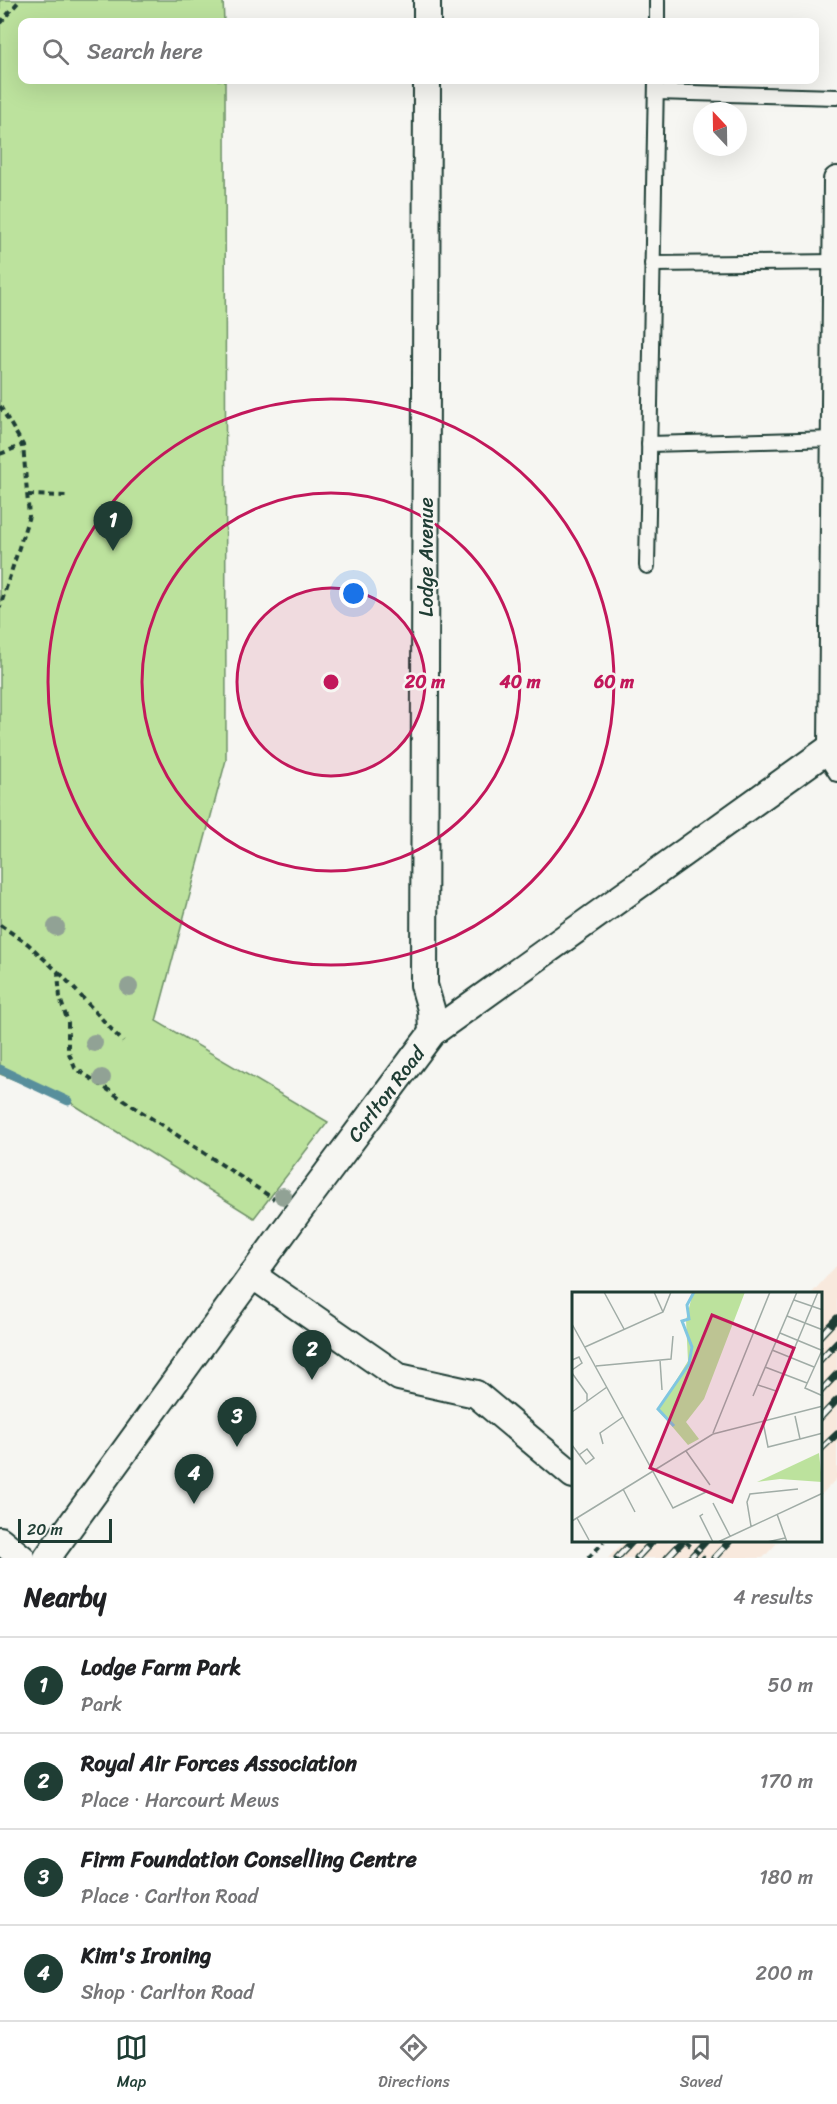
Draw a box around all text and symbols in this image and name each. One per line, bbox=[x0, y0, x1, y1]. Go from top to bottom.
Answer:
search box bbox=[18, 18, 819, 84]
text: Search here bbox=[87, 32, 203, 71]
icon: search bbox=[39, 35, 72, 68]
north arrow bbox=[693, 102, 747, 156]
street label: Lodge Avenue bbox=[409, 497, 444, 617]
pin: 1 bbox=[94, 502, 132, 551]
your location bbox=[339, 579, 368, 608]
text: 20 m bbox=[404, 666, 445, 698]
text: 40 m bbox=[498, 666, 541, 698]
text: 60 m bbox=[593, 666, 634, 698]
centre of rings bbox=[321, 672, 341, 692]
street label: Carlton Road bbox=[338, 1037, 435, 1150]
inset map bbox=[572, 1292, 822, 1543]
pin: 2 bbox=[292, 1330, 332, 1380]
pin: 3 bbox=[218, 1398, 256, 1447]
pin: 4 bbox=[174, 1454, 214, 1504]
text: 20 m bbox=[27, 1515, 63, 1544]
scale bar bbox=[18, 1516, 112, 1544]
text: Nearby bbox=[24, 1574, 106, 1620]
text: 4 results bbox=[733, 1580, 813, 1615]
text: Lodge Farm Park bbox=[81, 1648, 241, 1687]
text: 1 bbox=[39, 1668, 48, 1703]
text: 50 m bbox=[768, 1668, 813, 1703]
text: Park bbox=[81, 1687, 122, 1722]
text: Royal Air Forces Association bbox=[81, 1744, 357, 1783]
text: 2 bbox=[38, 1764, 49, 1799]
text: 170 m bbox=[760, 1764, 813, 1799]
text: Place · Harcourt Mews bbox=[81, 1783, 279, 1818]
text: Firm Foundation Conselling Centre bbox=[81, 1840, 417, 1879]
text: 3 bbox=[38, 1860, 49, 1895]
text: 180 m bbox=[759, 1860, 813, 1895]
text: Place · Carlton Road bbox=[81, 1879, 258, 1914]
text: Kim's Ironing bbox=[81, 1936, 211, 1975]
text: 4 bbox=[37, 1956, 50, 1991]
text: 200 m bbox=[756, 1956, 813, 1991]
text: Shop · Carlton Road bbox=[81, 1975, 254, 2010]
tab: Map bbox=[115, 2031, 148, 2096]
tab: Directions bbox=[378, 2031, 450, 2096]
tab: Saved bbox=[680, 2031, 722, 2096]

